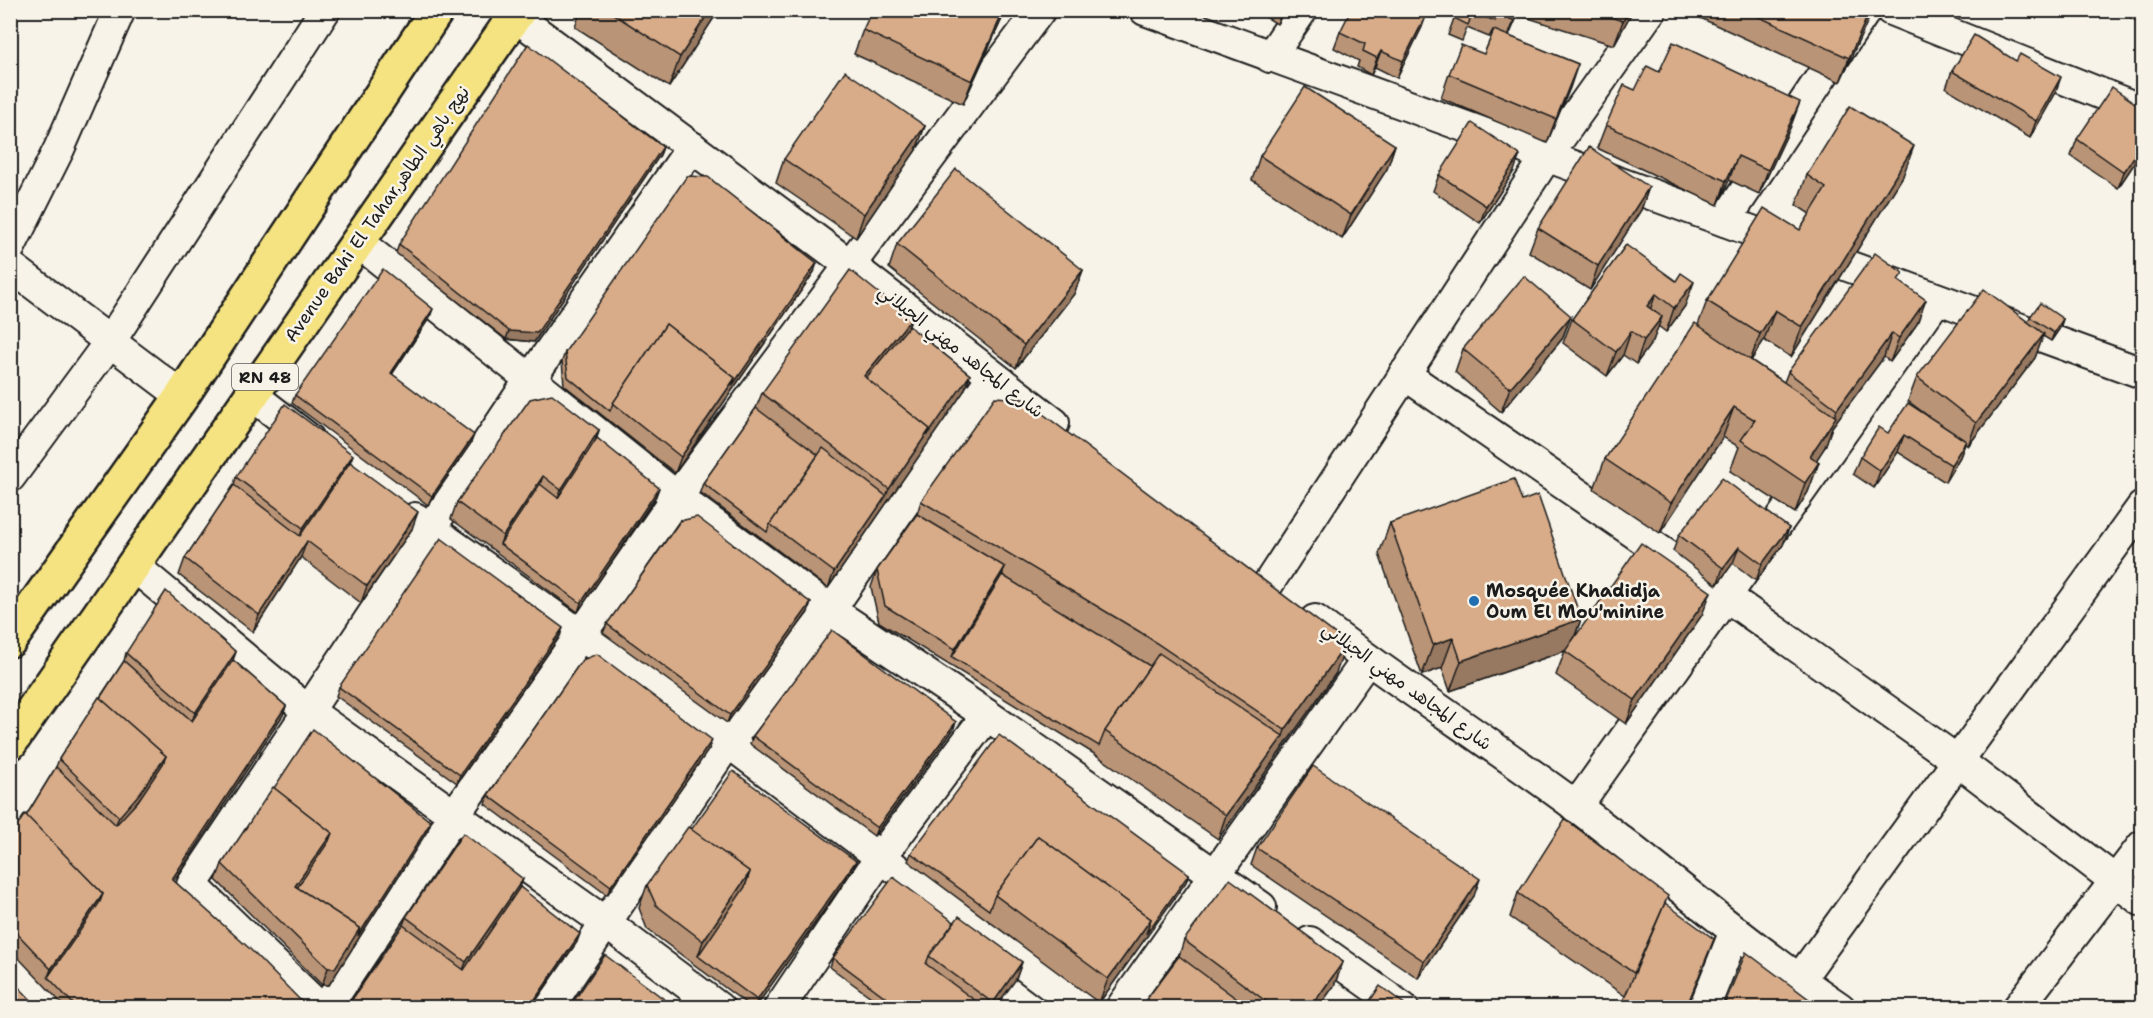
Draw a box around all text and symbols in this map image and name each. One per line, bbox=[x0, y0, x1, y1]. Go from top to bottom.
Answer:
street label: Avenue Bahi El Tahar,نهج باهي الطاهر bbox=[279, 81, 478, 349]
street label: شارع المجاهد مهني الجيلاني bbox=[871, 279, 1049, 426]
road number: RN 48 bbox=[232, 364, 298, 390]
place label: Mosquée Khadidja Oum El Mou'minine bbox=[1486, 579, 1664, 624]
marker: Mosquée Khadidja Oum El Mou'minine bbox=[1467, 594, 1481, 608]
street label: شارع المجاهد مهني الجيلاني bbox=[1315, 616, 1497, 759]

